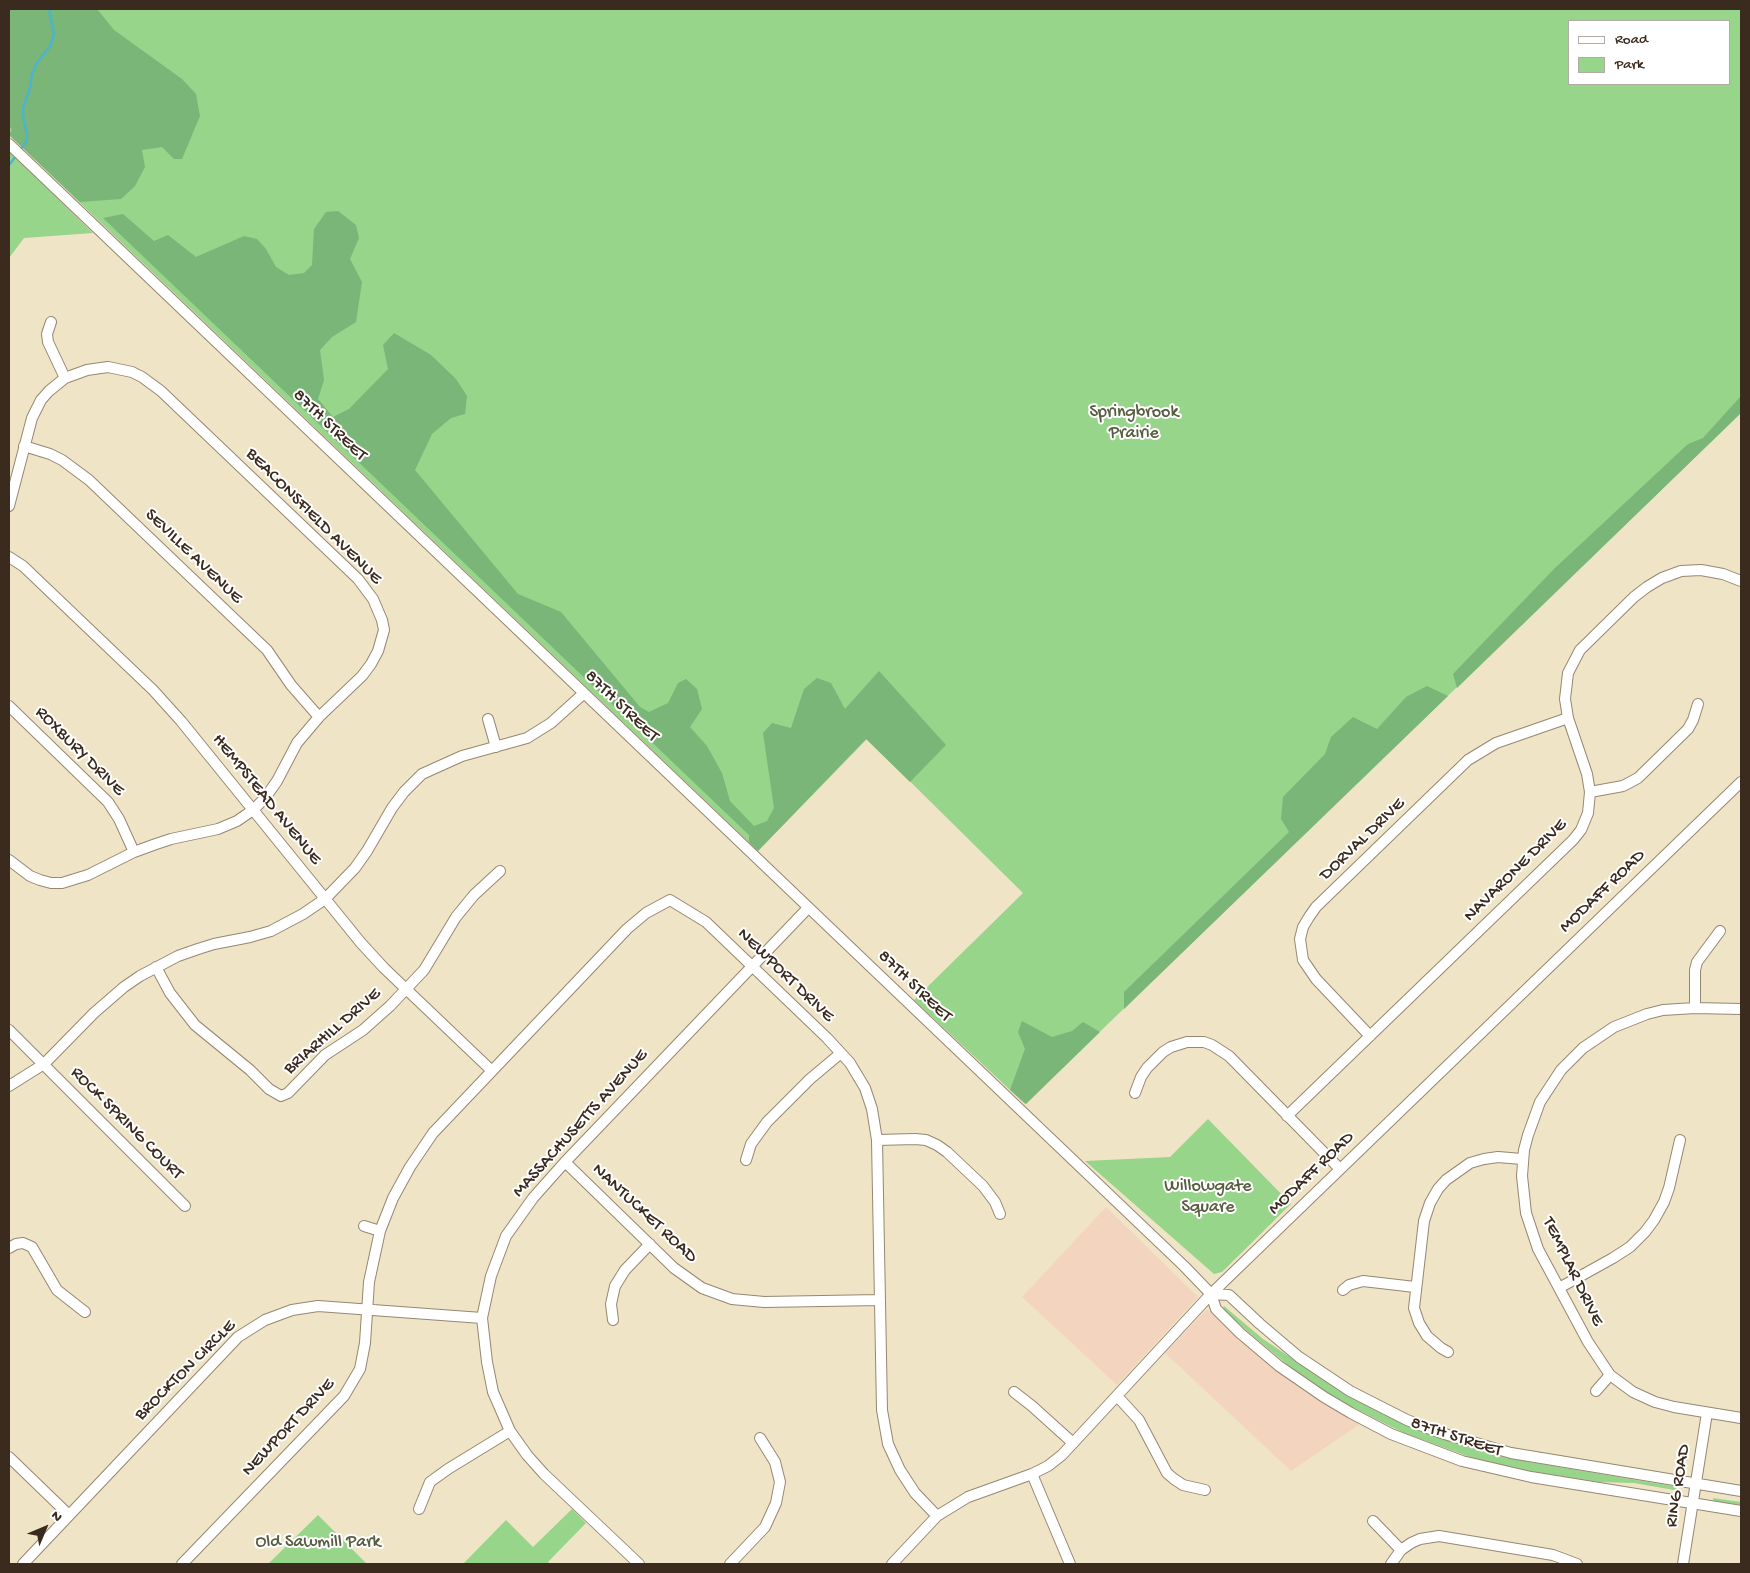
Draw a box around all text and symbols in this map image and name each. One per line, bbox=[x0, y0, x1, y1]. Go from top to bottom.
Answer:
legend bbox=[1568, 20, 1730, 85]
text: Road bbox=[1615, 31, 1648, 49]
text: Park bbox=[1615, 56, 1644, 74]
street label: 87TH STREET bbox=[287, 385, 371, 467]
park label: Springbrook Prairie bbox=[1090, 402, 1178, 444]
street label: BEACONSFIELD AVENUE bbox=[240, 444, 386, 590]
street label: SEVILLE AVENUE bbox=[140, 505, 246, 609]
street label: 87TH STREET bbox=[579, 666, 663, 748]
street label: ROXBURY DRIVE bbox=[30, 703, 128, 801]
street label: HEMPSTEAD AVENUE bbox=[207, 730, 325, 870]
street label: DORVAL DRIVE bbox=[1316, 794, 1410, 886]
street label: NAVARONE DRIVE bbox=[1460, 815, 1572, 927]
street label: MODAFF ROAD bbox=[1556, 846, 1650, 938]
street label: NEWPORT DRIVE bbox=[732, 924, 838, 1028]
street label: 87TH STREET bbox=[872, 946, 956, 1028]
street label: BRIARHILL DRIVE bbox=[280, 984, 386, 1080]
street label: MASSACHUSETTS AVENUE bbox=[509, 1045, 653, 1203]
street label: ROCK SPRING COURT bbox=[65, 1063, 187, 1185]
street label: MODAFF ROAD bbox=[1265, 1128, 1359, 1220]
street label: NANTUCKET ROAD bbox=[587, 1160, 701, 1268]
park label: Willowgate Square bbox=[1164, 1176, 1252, 1218]
street label: TEMPLAR DRIVE bbox=[1536, 1214, 1608, 1330]
street label: BROCKTON CIRCLE bbox=[131, 1316, 241, 1426]
street label: NEWPORT DRIVE bbox=[238, 1374, 340, 1482]
street label: 87TH STREET bbox=[1408, 1413, 1504, 1463]
street label: RING ROAD bbox=[1662, 1443, 1696, 1529]
north arrow bbox=[20, 1503, 70, 1553]
text: N bbox=[47, 1508, 65, 1526]
park label: Old Sawmill Park bbox=[255, 1532, 381, 1554]

